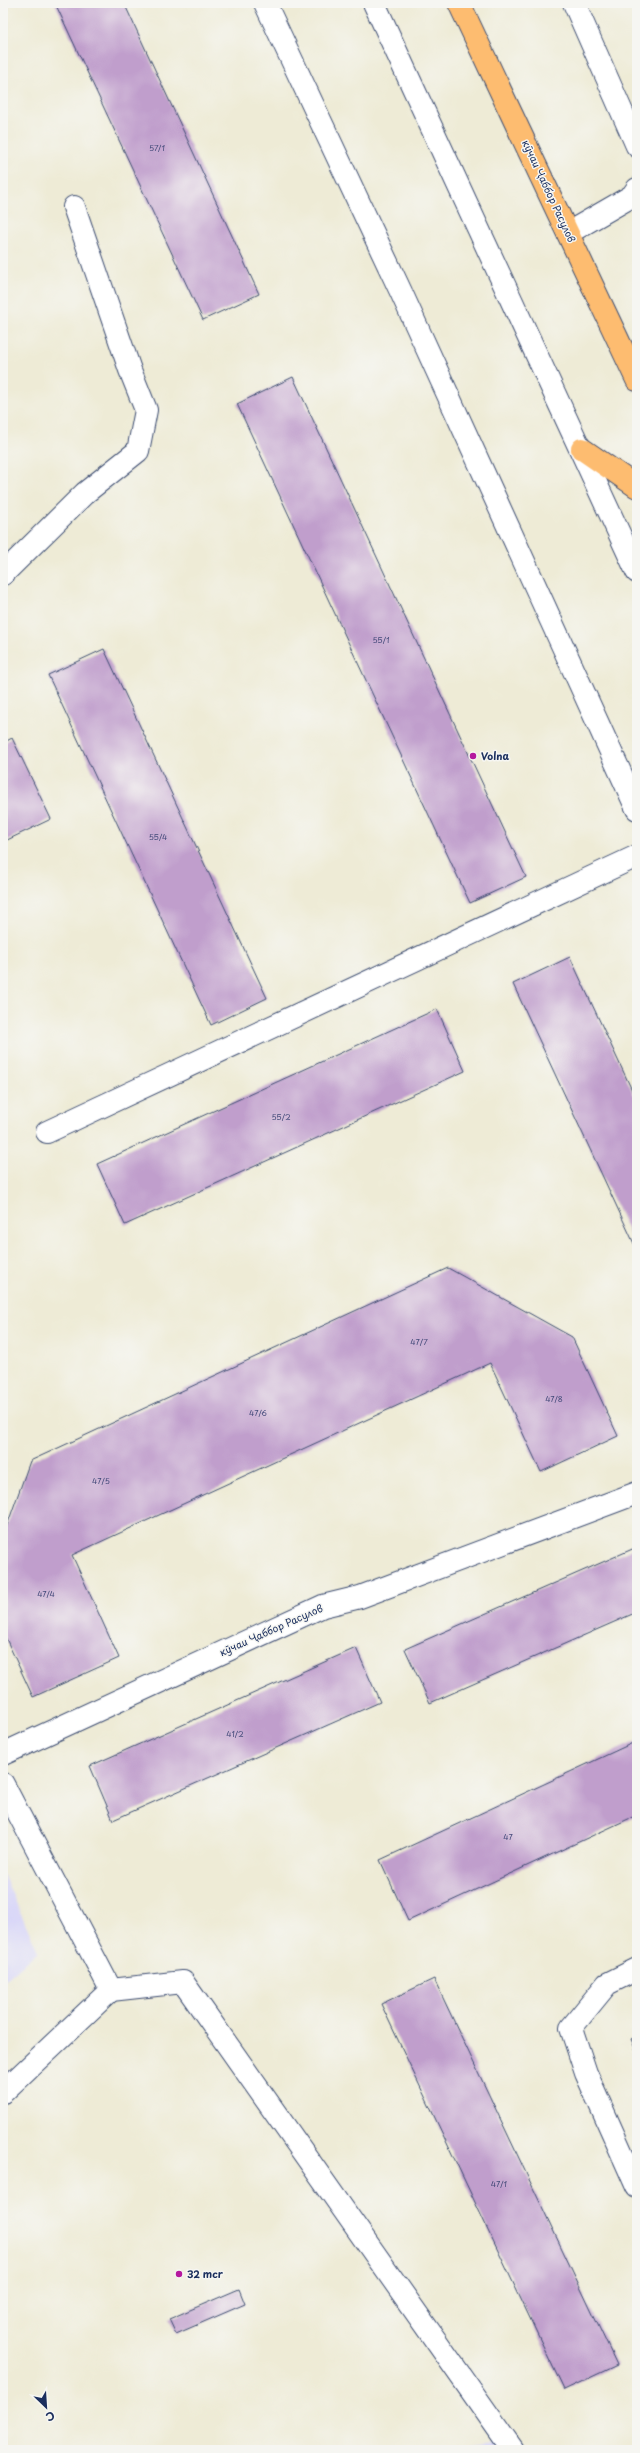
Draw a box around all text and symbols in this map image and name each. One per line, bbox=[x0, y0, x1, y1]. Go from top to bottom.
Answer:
street label: кӯчаи Ҷаббор Расулов bbox=[518, 137, 580, 245]
house number: 57/1 bbox=[149, 142, 165, 154]
house number: 55/1 bbox=[372, 634, 390, 646]
place label: Volna bbox=[481, 748, 509, 763]
marker: Volna bbox=[468, 751, 478, 761]
house number: 55/4 bbox=[149, 831, 167, 843]
house number: 55/2 bbox=[271, 1111, 291, 1123]
house number: 47/7 bbox=[410, 1336, 428, 1348]
house number: 47/8 bbox=[545, 1393, 563, 1405]
house number: 47/6 bbox=[249, 1407, 267, 1419]
house number: 47/5 bbox=[92, 1475, 110, 1487]
house number: 47/4 bbox=[37, 1588, 55, 1600]
street label: кӯчаи Ҷаббор Расулов bbox=[217, 1600, 326, 1660]
house number: 41/2 bbox=[226, 1728, 244, 1740]
house number: 47 bbox=[503, 1831, 513, 1843]
house number: 47/1 bbox=[491, 2178, 508, 2190]
place label: 32 mcr bbox=[187, 2266, 224, 2281]
marker: 32 mcr bbox=[174, 2269, 184, 2279]
north arrow bbox=[26, 2387, 66, 2427]
text: С bbox=[43, 2407, 58, 2426]

